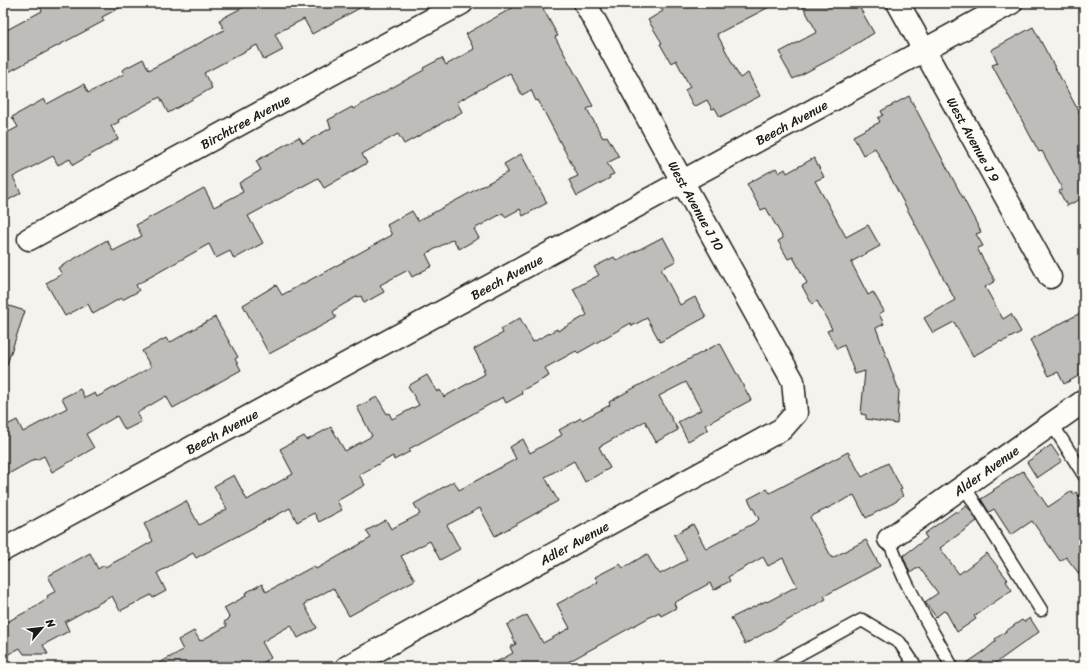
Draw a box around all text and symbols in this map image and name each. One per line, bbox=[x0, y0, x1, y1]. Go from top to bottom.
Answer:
street label: Birchtree Avenue bbox=[196, 87, 294, 155]
street label: West Avenue J 9 bbox=[941, 92, 1007, 186]
street label: Beech Avenue bbox=[751, 93, 832, 151]
street label: West Avenue J 10 bbox=[662, 157, 730, 255]
street label: Beech Avenue bbox=[466, 247, 547, 306]
street label: Beech Avenue bbox=[181, 402, 263, 460]
street label: Alder Avenue bbox=[947, 439, 1024, 502]
street label: Adler Avenue bbox=[534, 514, 614, 572]
north arrow bbox=[22, 608, 62, 648]
text: N bbox=[40, 615, 61, 632]

